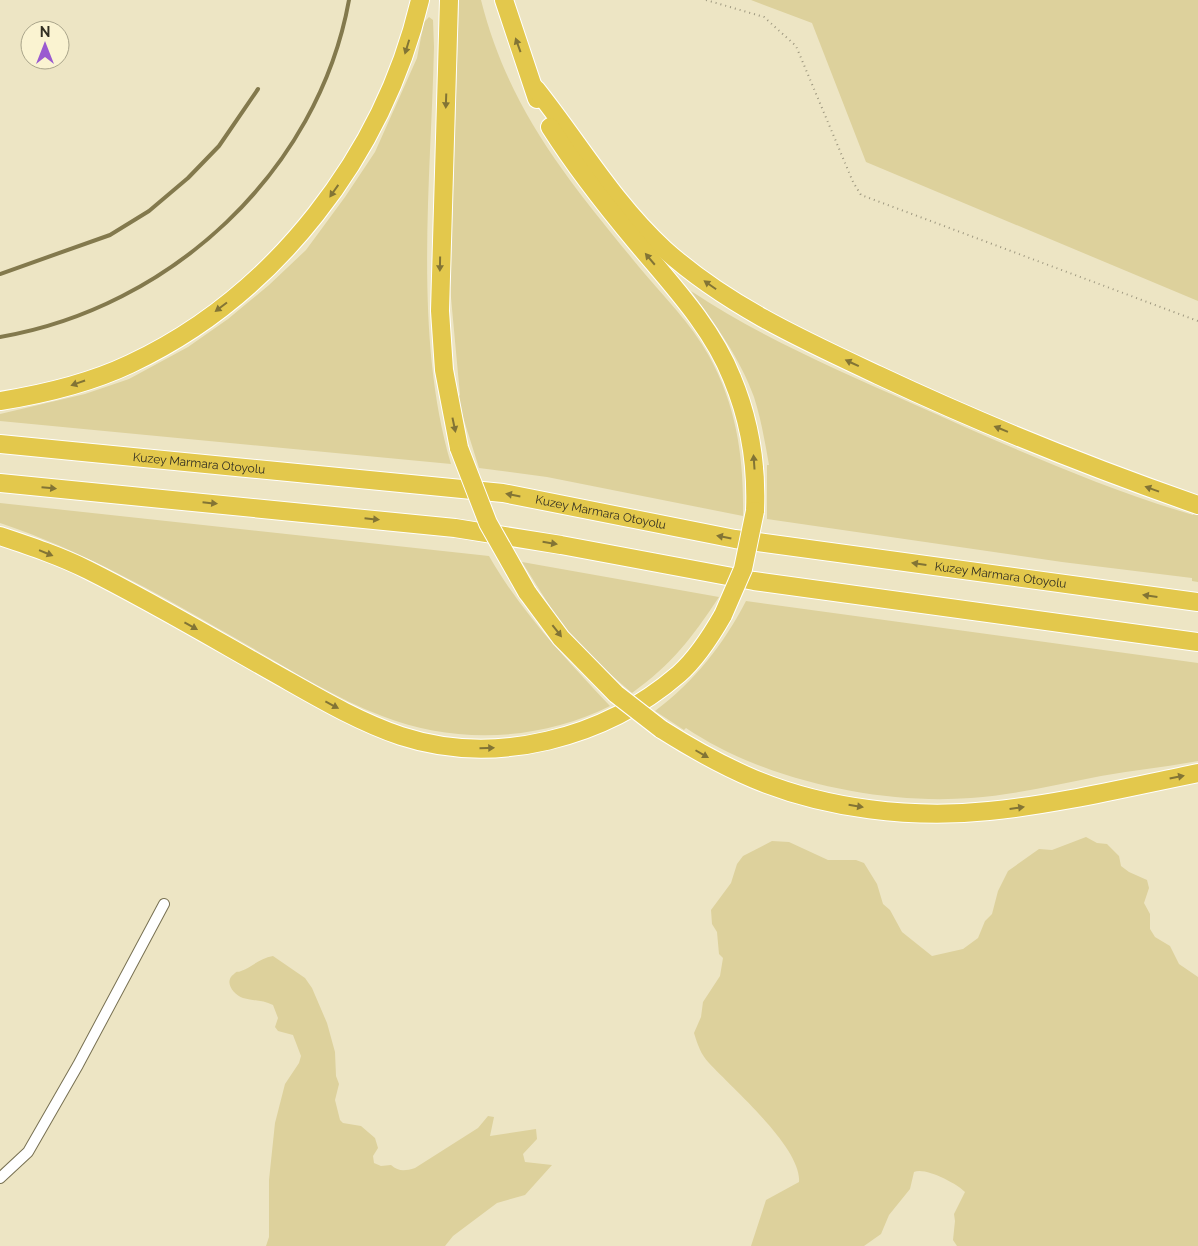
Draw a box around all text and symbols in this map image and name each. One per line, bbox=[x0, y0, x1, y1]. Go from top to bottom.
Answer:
north arrow bbox=[20, 20, 70, 70]
text: N bbox=[40, 24, 50, 40]
one-way arrow bbox=[514, 37, 522, 52]
one-way arrow bbox=[403, 40, 411, 55]
one-way arrow bbox=[441, 93, 449, 109]
one-way arrow bbox=[329, 184, 339, 198]
one-way arrow bbox=[644, 253, 655, 266]
one-way arrow bbox=[436, 256, 444, 272]
one-way arrow bbox=[704, 280, 717, 290]
one-way arrow bbox=[214, 302, 228, 312]
one-way arrow bbox=[845, 359, 859, 367]
one-way arrow bbox=[70, 379, 85, 387]
one-way arrow bbox=[450, 417, 458, 433]
one-way arrow bbox=[994, 425, 1008, 433]
street label: Kuzey Marmara Otoyolu bbox=[132, 450, 266, 477]
one-way arrow bbox=[749, 454, 757, 470]
one-way arrow bbox=[41, 484, 57, 492]
one-way arrow bbox=[1144, 485, 1159, 493]
one-way arrow bbox=[504, 491, 520, 499]
street label: Kuzey Marmara Otoyolu bbox=[534, 493, 667, 532]
one-way arrow bbox=[203, 499, 219, 507]
one-way arrow bbox=[364, 516, 380, 524]
one-way arrow bbox=[716, 533, 731, 541]
one-way arrow bbox=[543, 539, 559, 547]
one-way arrow bbox=[39, 549, 53, 557]
street label: Kuzey Marmara Otoyolu bbox=[934, 559, 1067, 591]
one-way arrow bbox=[911, 560, 927, 568]
one-way arrow bbox=[1141, 592, 1157, 600]
one-way arrow bbox=[183, 622, 198, 630]
one-way arrow bbox=[551, 624, 562, 637]
one-way arrow bbox=[326, 701, 339, 710]
one-way arrow bbox=[479, 744, 495, 752]
one-way arrow bbox=[695, 750, 710, 758]
one-way arrow bbox=[1169, 773, 1184, 781]
one-way arrow bbox=[848, 802, 864, 810]
one-way arrow bbox=[1010, 803, 1026, 811]

